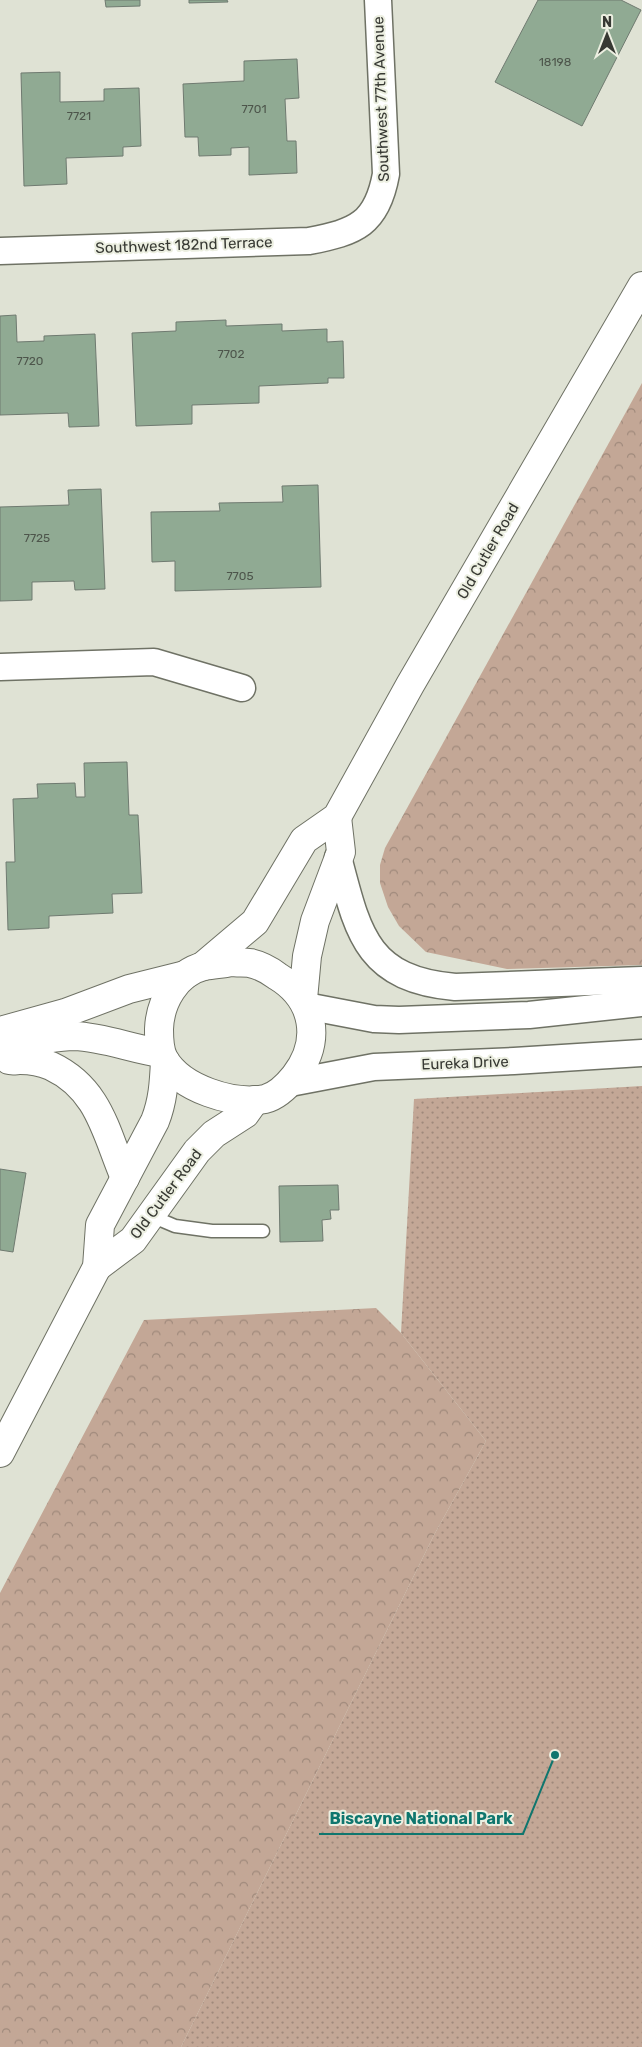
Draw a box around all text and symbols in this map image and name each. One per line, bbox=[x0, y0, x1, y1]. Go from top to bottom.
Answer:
north arrow bbox=[582, 10, 632, 60]
text: N bbox=[602, 14, 612, 31]
street label: Southwest 77th Avenue bbox=[369, 16, 393, 182]
house number: 18198 bbox=[539, 55, 571, 69]
house number: 7701 bbox=[241, 102, 267, 116]
house number: 7721 bbox=[67, 109, 91, 123]
street label: Southwest 182nd Terrace bbox=[95, 233, 273, 257]
house number: 7702 bbox=[218, 347, 244, 361]
house number: 7720 bbox=[17, 354, 43, 368]
street label: Old Cutler Road bbox=[453, 500, 523, 602]
house number: 7725 bbox=[24, 531, 50, 545]
house number: 7705 bbox=[226, 569, 254, 583]
street label: Eureka Drive bbox=[421, 1052, 509, 1074]
street label: Old Cutler Road bbox=[126, 1145, 206, 1243]
callout: Biscayne National Park bbox=[319, 1803, 523, 1834]
text: Biscayne National Park bbox=[329, 1809, 513, 1828]

